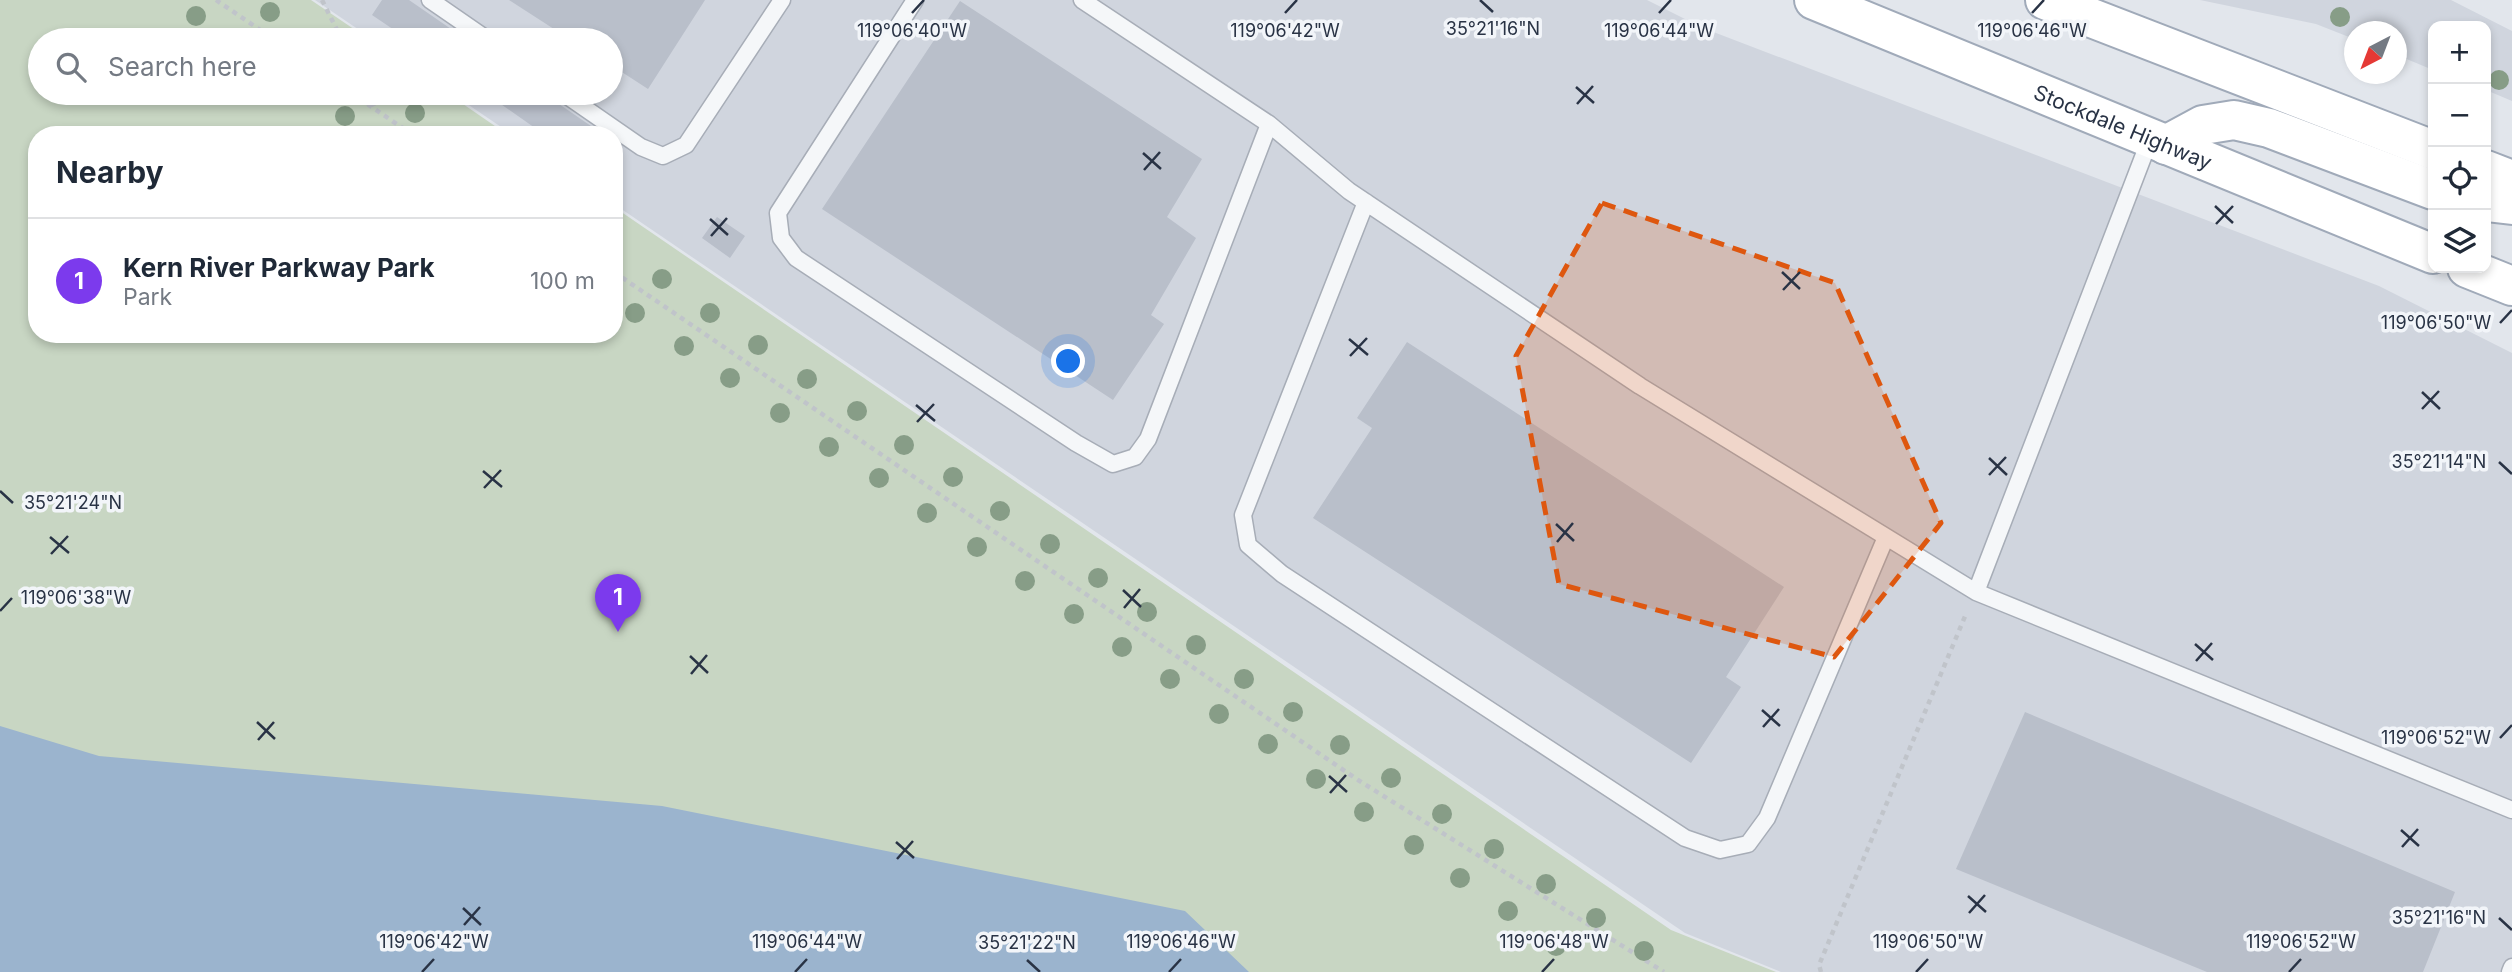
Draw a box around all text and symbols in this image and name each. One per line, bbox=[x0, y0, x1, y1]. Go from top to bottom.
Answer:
text: 35°21'16"N bbox=[1446, 18, 1540, 39]
text: 119°06'40"W bbox=[857, 20, 967, 41]
text: 119°06'42"W bbox=[1230, 20, 1340, 41]
text: 119°06'44"W bbox=[1604, 20, 1714, 41]
text: 119°06'46"W bbox=[1977, 20, 2087, 41]
north arrow bbox=[2344, 21, 2407, 84]
map controls bbox=[2428, 21, 2491, 273]
button: + bbox=[2428, 21, 2491, 84]
search box bbox=[28, 28, 623, 105]
icon: search bbox=[52, 48, 90, 86]
text: Search here bbox=[108, 51, 257, 82]
street label: Stockdale Highway bbox=[2030, 79, 2216, 175]
button: − bbox=[2428, 84, 2491, 147]
button: locate bbox=[2428, 147, 2491, 210]
text: Nearby bbox=[56, 154, 164, 190]
button: layers bbox=[2428, 210, 2491, 273]
text: Kern River Parkway Park bbox=[123, 252, 435, 283]
text: 1 bbox=[74, 267, 84, 295]
text: 100 m bbox=[530, 267, 595, 295]
text: Park bbox=[123, 283, 172, 311]
text: 119°06'50"W bbox=[2381, 312, 2491, 333]
your location bbox=[1051, 344, 1085, 378]
text: 35°21'14"N bbox=[2392, 451, 2486, 472]
text: 35°21'24"N bbox=[24, 492, 122, 513]
pin: 1 bbox=[595, 574, 641, 632]
text: 119°06'38"W bbox=[21, 587, 131, 608]
text: 119°06'52"W bbox=[2381, 727, 2491, 748]
text: 35°21'16"N bbox=[2392, 907, 2486, 928]
text: 119°06'42"W bbox=[379, 931, 489, 952]
text: 119°06'44"W bbox=[752, 931, 862, 952]
text: 119°06'46"W bbox=[1126, 931, 1236, 952]
text: 119°06'48"W bbox=[1499, 931, 1609, 952]
text: 119°06'50"W bbox=[1873, 931, 1983, 952]
text: 119°06'52"W bbox=[2246, 931, 2356, 952]
text: 35°21'22"N bbox=[978, 932, 1076, 953]

